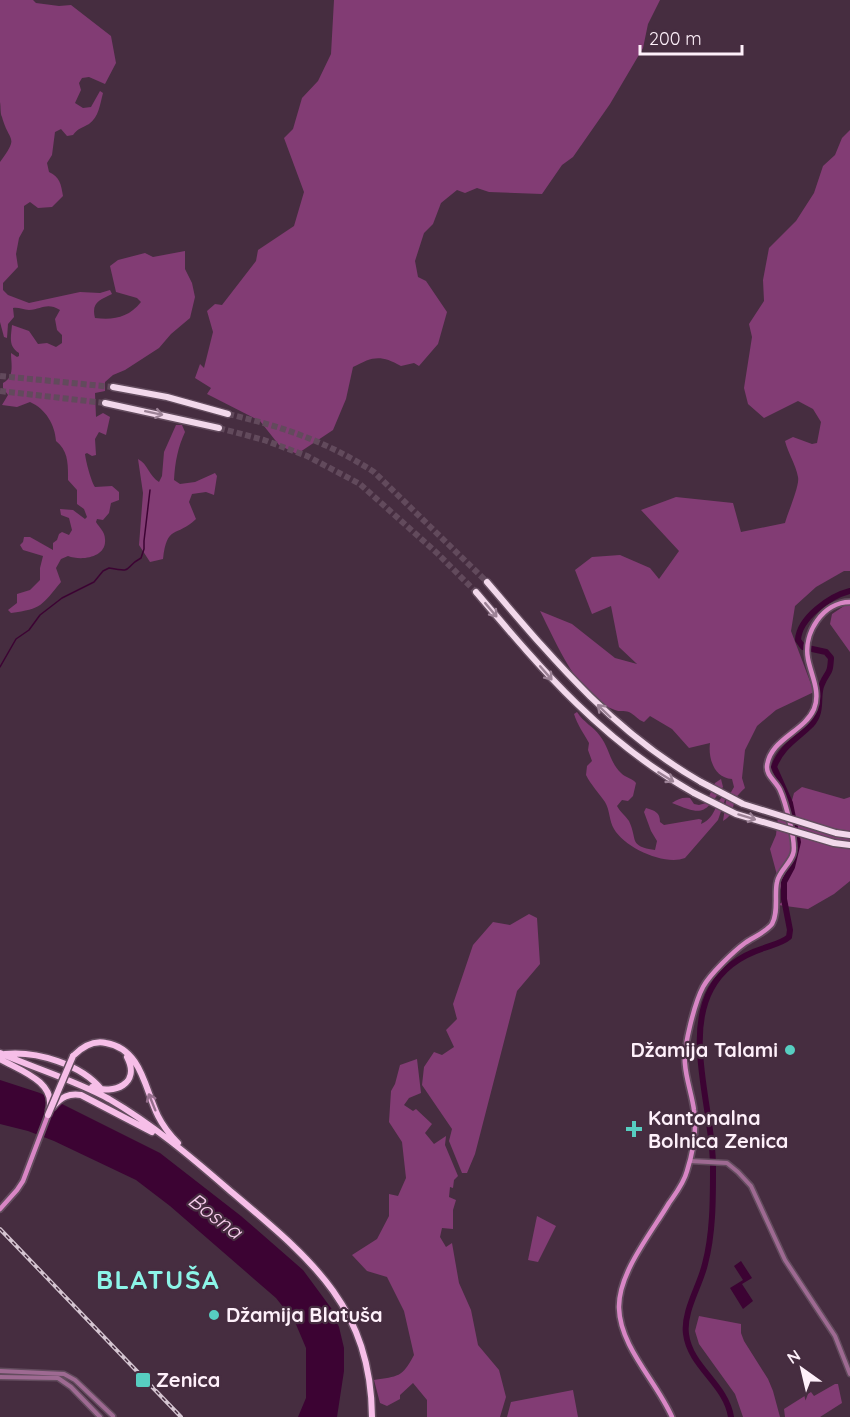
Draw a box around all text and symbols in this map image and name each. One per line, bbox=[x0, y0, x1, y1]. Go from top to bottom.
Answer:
scale bar bbox=[640, 18, 742, 56]
text: 200 m bbox=[649, 27, 702, 50]
one-way arrow bbox=[144, 408, 163, 419]
one-way arrow bbox=[485, 602, 498, 618]
one-way arrow bbox=[538, 664, 552, 680]
one-way arrow bbox=[596, 704, 611, 718]
one-way arrow bbox=[658, 771, 674, 783]
one-way arrow bbox=[737, 812, 756, 823]
place label: Džamija Talami bbox=[630, 1037, 778, 1062]
marker: Džamija Talami bbox=[783, 1043, 797, 1057]
one-way arrow bbox=[146, 1093, 157, 1111]
place label: Kantonalna Bolnica Zenica bbox=[648, 1105, 788, 1153]
marker: Kantonalna Bolnica Zenica bbox=[625, 1120, 643, 1138]
water label: Bosna bbox=[183, 1186, 249, 1245]
district label: BLATUŠA bbox=[96, 1263, 220, 1296]
place label: Džamija Blatuša bbox=[226, 1302, 382, 1327]
marker: Džamija Blatuša bbox=[207, 1308, 221, 1322]
north arrow bbox=[772, 1339, 832, 1399]
text: N bbox=[783, 1345, 804, 1368]
place label: Zenica bbox=[156, 1367, 220, 1392]
marker: Zenica bbox=[134, 1371, 152, 1389]

